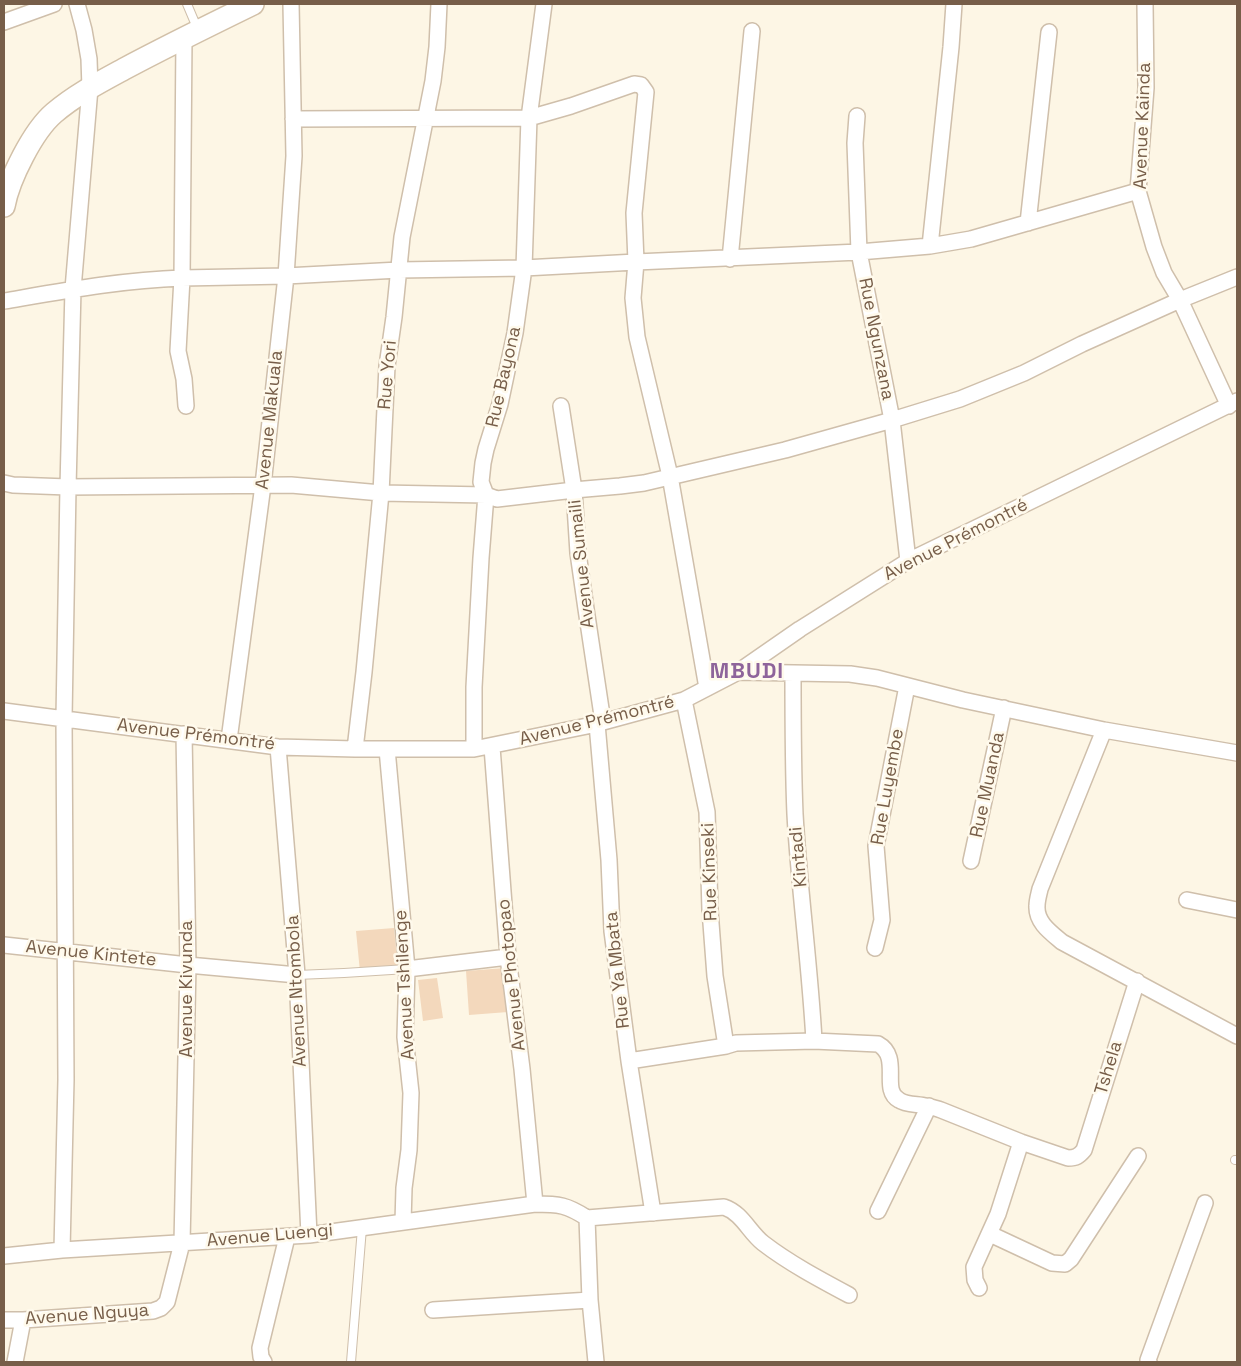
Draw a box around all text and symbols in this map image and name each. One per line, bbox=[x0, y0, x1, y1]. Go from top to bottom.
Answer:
street label: Avenue Kainda bbox=[1130, 62, 1156, 190]
street label: Rue Ngunzana bbox=[854, 276, 898, 402]
street label: Rue Bayona bbox=[482, 324, 526, 430]
street label: Rue Yori bbox=[374, 339, 402, 411]
street label: Avenue Makuala bbox=[252, 349, 288, 491]
street label: Avenue Prémontré bbox=[880, 494, 1032, 586]
street label: Avenue Sumaili bbox=[565, 499, 599, 629]
district label: MBUDI bbox=[709, 659, 785, 685]
street label: Avenue Prémontré bbox=[517, 691, 677, 751]
street label: Avenue Prémontré bbox=[116, 715, 276, 755]
street label: Rue Luyembe bbox=[867, 727, 909, 847]
street label: Rue Muanda bbox=[966, 730, 1010, 840]
street label: Rue Kinseki bbox=[697, 822, 723, 922]
street label: Kintadi bbox=[786, 826, 812, 888]
street label: Avenue Photopao bbox=[493, 898, 531, 1052]
street label: Avenue Tshilenge bbox=[390, 909, 420, 1061]
street label: Rue Ya Mbata bbox=[601, 910, 635, 1030]
street label: Avenue Ntombola bbox=[282, 914, 312, 1068]
street label: Avenue Kivunda bbox=[176, 920, 198, 1058]
street label: Avenue Kintete bbox=[25, 936, 157, 972]
street label: Tshela bbox=[1091, 1039, 1127, 1097]
street label: Avenue Luengi bbox=[206, 1220, 334, 1252]
street label: Avenue Nguya bbox=[24, 1300, 150, 1330]

